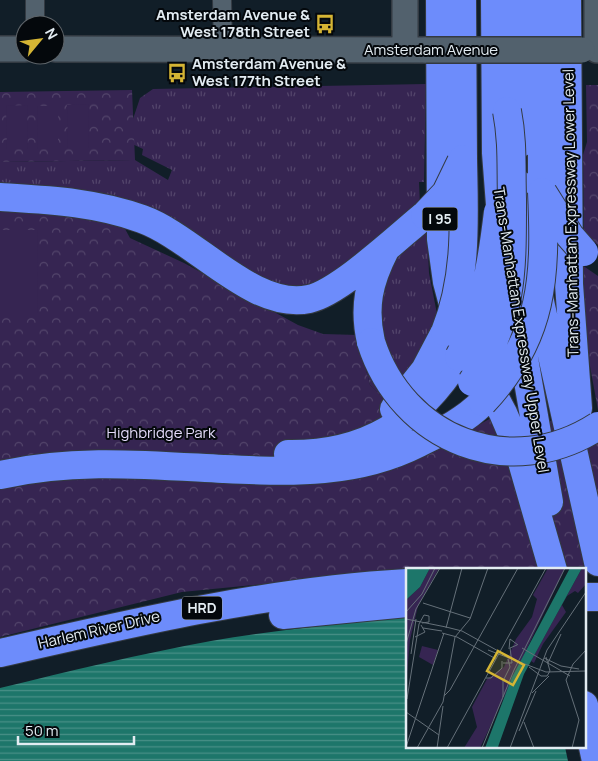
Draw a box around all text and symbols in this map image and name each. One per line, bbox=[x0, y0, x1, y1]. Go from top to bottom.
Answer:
place label: Amsterdam Avenue & West 178th Street bbox=[156, 4, 310, 42]
bus stop icon: Amsterdam Avenue & West 178th Street bbox=[314, 13, 336, 35]
north arrow bbox=[15, 15, 65, 65]
text: N bbox=[41, 24, 63, 42]
street label: Amsterdam Avenue bbox=[364, 39, 498, 60]
place label: Amsterdam Avenue & West 177th Street bbox=[192, 53, 346, 91]
bus stop icon: Amsterdam Avenue & West 177th Street bbox=[166, 62, 188, 84]
street label: Trans-Manhattan Expressway Lower Level bbox=[557, 69, 584, 357]
street label: Trans-Manhattan Expressway Upper Level bbox=[489, 186, 554, 474]
road number: I 95 bbox=[422, 208, 458, 230]
park label: Highbridge Park bbox=[107, 422, 216, 443]
inset map bbox=[406, 568, 586, 748]
road number: HRD bbox=[182, 596, 222, 620]
street label: Harlem River Drive bbox=[36, 605, 162, 654]
scale bar bbox=[18, 714, 134, 746]
text: 50 m bbox=[25, 720, 59, 741]

